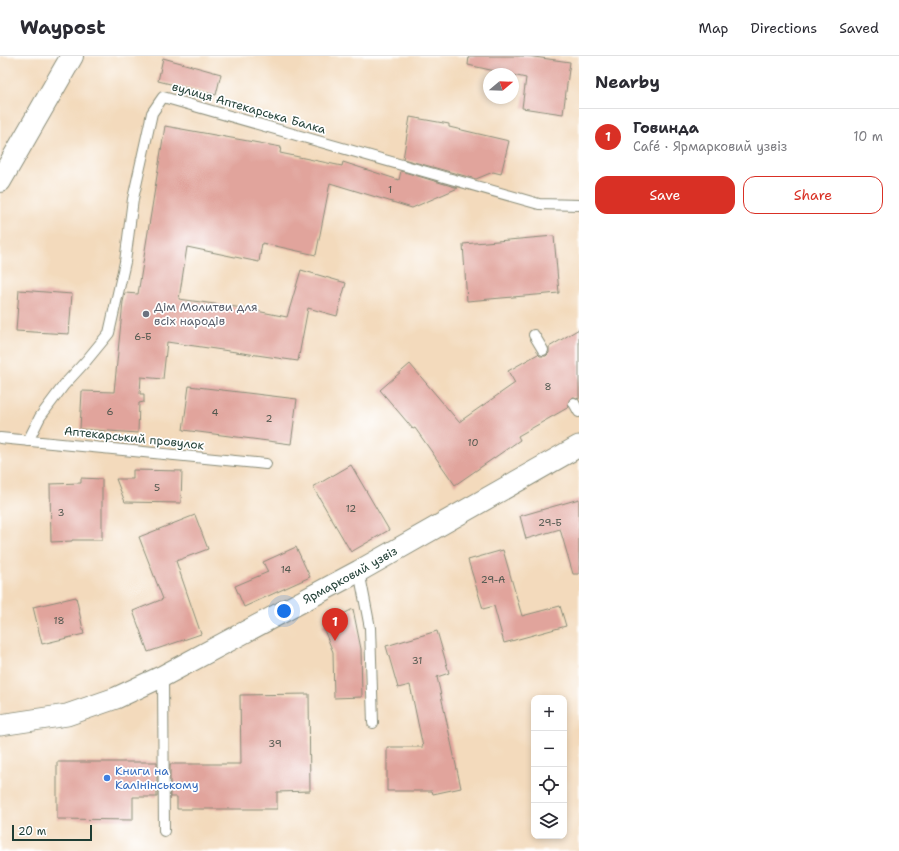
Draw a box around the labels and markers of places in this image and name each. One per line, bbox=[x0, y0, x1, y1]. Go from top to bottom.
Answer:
place label: Дім Молитви для всіх народів bbox=[154, 299, 258, 329]
marker: Дім Молитви для всіх народів bbox=[141, 309, 151, 319]
pin: 1 bbox=[322, 608, 348, 641]
place label: Книги на Калінінському bbox=[115, 763, 199, 793]
marker: Книги на Калінінському bbox=[102, 773, 112, 783]

